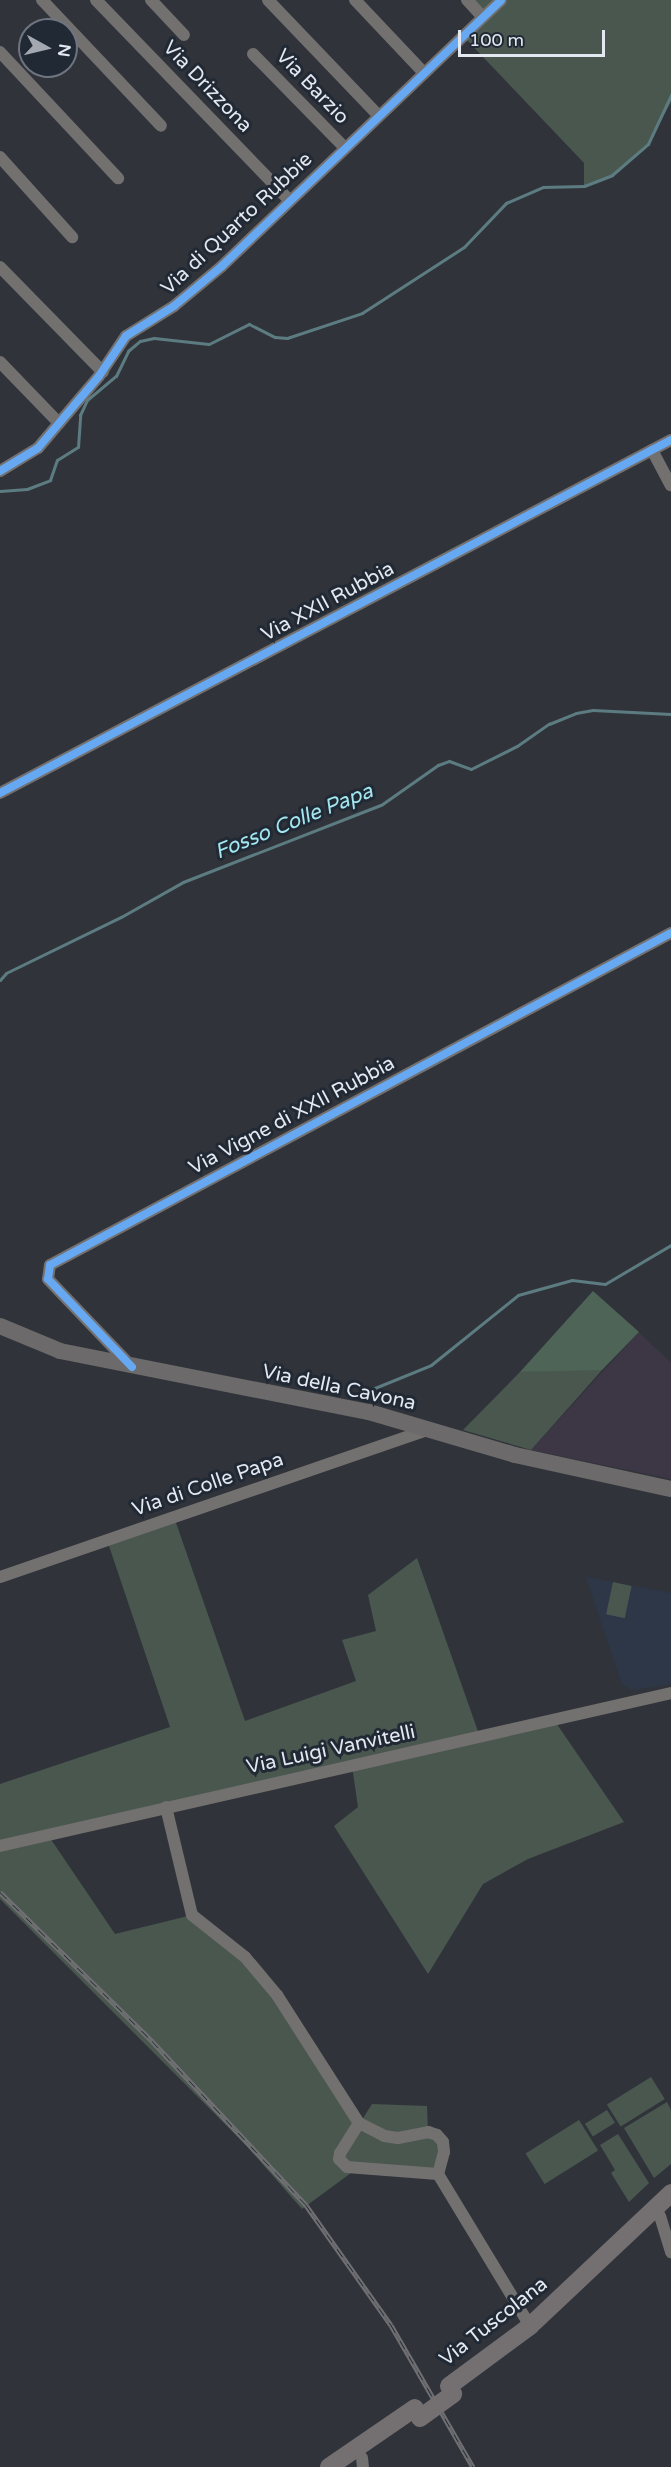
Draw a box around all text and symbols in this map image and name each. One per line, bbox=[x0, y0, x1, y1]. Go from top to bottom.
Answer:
north arrow bbox=[18, 18, 78, 78]
scale bar bbox=[461, 18, 608, 56]
text: 100 m bbox=[469, 29, 524, 51]
street label: Via Drizzona bbox=[157, 36, 257, 138]
text: N bbox=[53, 42, 75, 58]
street label: Via Barzio bbox=[270, 45, 354, 129]
street label: Via di Quarto Rubbie bbox=[156, 148, 318, 300]
street label: Via XXII Rubbia bbox=[257, 557, 399, 647]
water label: Fosso Colle Papa bbox=[211, 779, 377, 865]
street label: Via Vigne di XXII Rubbia bbox=[185, 1051, 399, 1181]
street label: Via della Cavona bbox=[260, 1360, 418, 1416]
street label: Via di Colle Papa bbox=[129, 1448, 287, 1522]
street label: Via Luigi Vanvitelli bbox=[244, 1720, 418, 1780]
street label: Via Tuscolana bbox=[435, 2272, 553, 2372]

